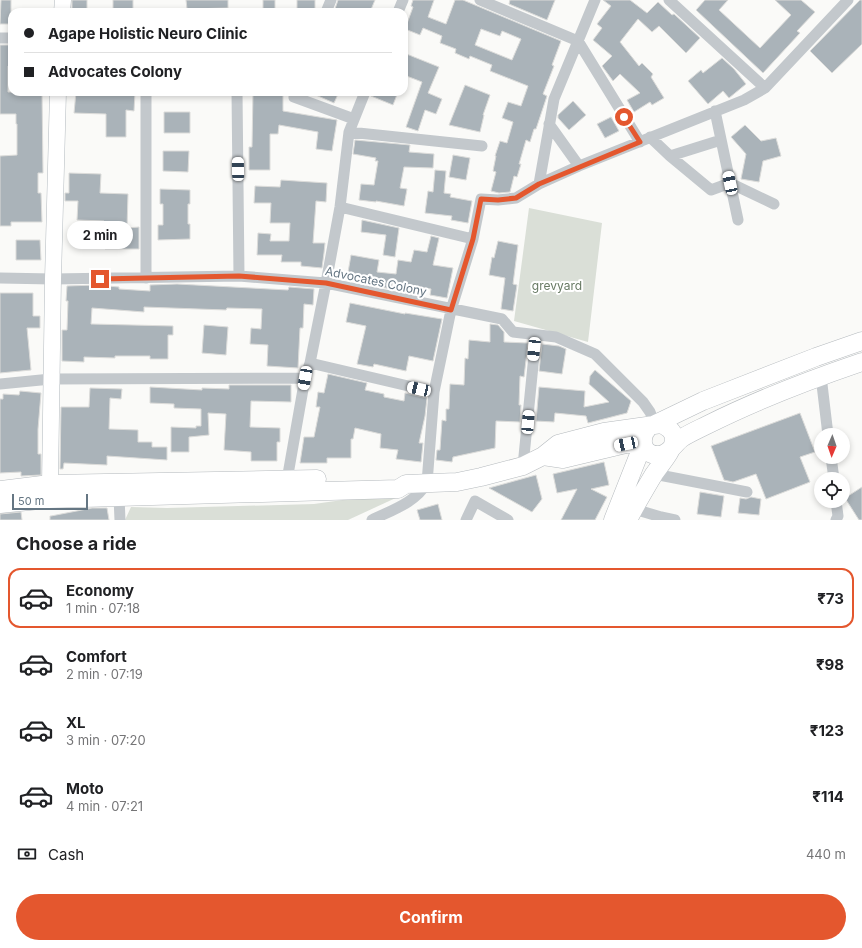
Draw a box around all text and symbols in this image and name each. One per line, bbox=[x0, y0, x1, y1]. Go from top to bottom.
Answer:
text: Agape Holistic Neuro Clinic bbox=[48, 24, 248, 43]
text: Advocates Colony bbox=[48, 62, 182, 81]
route start bbox=[615, 108, 633, 126]
car bbox=[232, 157, 244, 181]
car bbox=[722, 170, 738, 196]
callout: 2 min bbox=[67, 221, 133, 249]
text: 2 min bbox=[83, 227, 117, 243]
street label: Advocates Colony bbox=[324, 263, 428, 299]
route end bbox=[91, 270, 109, 288]
park label: grevyard bbox=[532, 278, 582, 293]
car bbox=[527, 336, 541, 362]
car bbox=[297, 365, 313, 391]
car bbox=[406, 380, 432, 398]
car bbox=[521, 410, 535, 434]
north arrow bbox=[814, 428, 850, 464]
map controls bbox=[814, 428, 850, 508]
car bbox=[613, 436, 639, 452]
button: locate bbox=[814, 472, 850, 508]
scale bar bbox=[12, 492, 88, 511]
text: 50 m bbox=[18, 494, 44, 508]
text: Choose a ride bbox=[16, 533, 137, 554]
icon: car bbox=[18, 580, 54, 616]
text: Economy bbox=[66, 581, 134, 600]
text: ₹73 bbox=[817, 589, 844, 608]
text: 1 min · 07:18 bbox=[66, 600, 140, 616]
icon: car bbox=[18, 646, 54, 682]
text: Comfort bbox=[66, 647, 127, 666]
text: ₹98 bbox=[816, 655, 844, 674]
text: 2 min · 07:19 bbox=[66, 666, 143, 682]
icon: car bbox=[18, 712, 54, 748]
text: XL bbox=[66, 713, 86, 732]
text: ₹123 bbox=[810, 721, 844, 740]
text: 3 min · 07:20 bbox=[66, 732, 146, 748]
icon: car bbox=[18, 778, 54, 814]
text: Moto bbox=[66, 779, 104, 798]
text: ₹114 bbox=[812, 787, 844, 806]
text: 4 min · 07:21 bbox=[66, 798, 143, 814]
icon: cash bbox=[16, 843, 38, 865]
text: Cash bbox=[48, 845, 84, 864]
text: 440 m bbox=[806, 846, 846, 862]
button: Confirm bbox=[16, 894, 846, 940]

